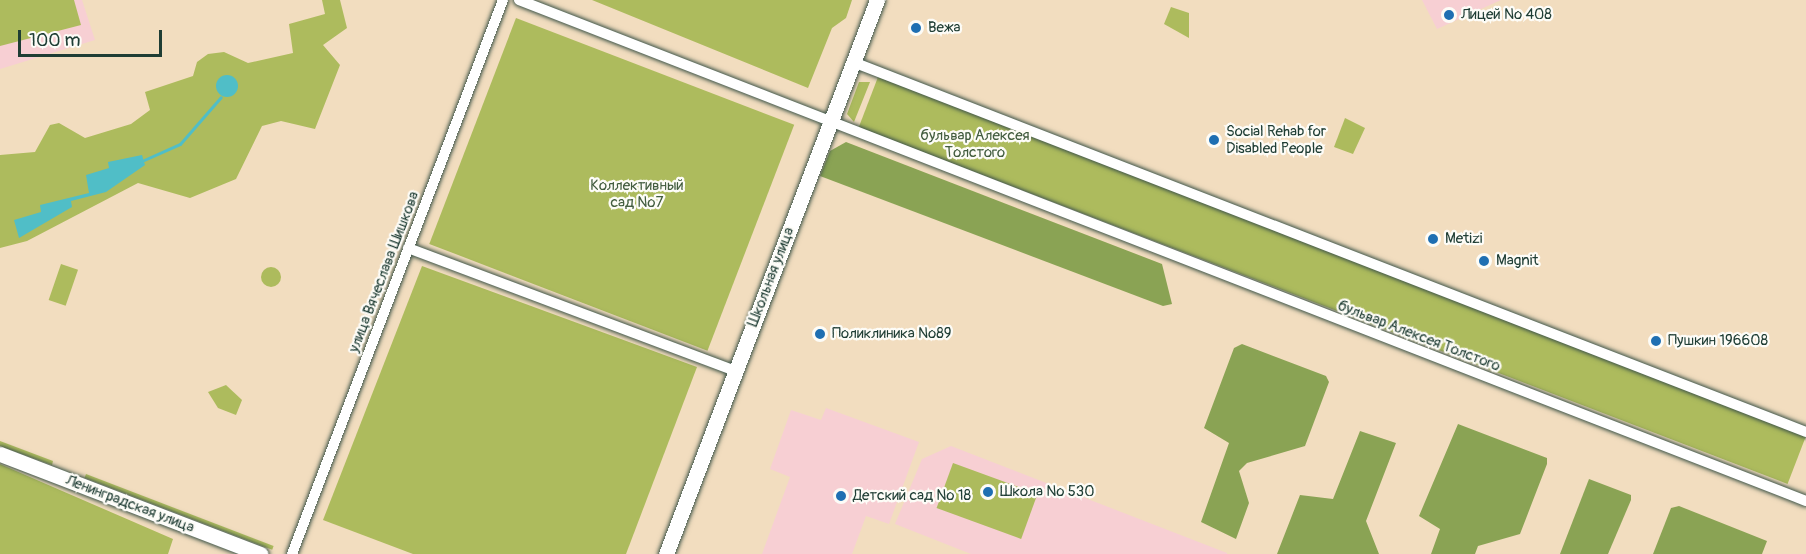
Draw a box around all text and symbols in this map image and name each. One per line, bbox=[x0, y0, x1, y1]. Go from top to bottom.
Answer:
place label: Лицей № 408 bbox=[1461, 6, 1552, 24]
marker: Лицей № 408 bbox=[1442, 8, 1456, 22]
scale bar bbox=[21, 18, 165, 56]
place label: Вежа bbox=[928, 19, 960, 37]
marker: Вежа bbox=[909, 21, 923, 35]
text: 100 m bbox=[29, 29, 81, 52]
place label: Social Rehab for Disabled People bbox=[1226, 122, 1326, 157]
park label: бульвар Алексея Толстого bbox=[920, 126, 1030, 161]
marker: Social Rehab for Disabled People bbox=[1207, 133, 1221, 147]
park label: Коллективный сад №7 bbox=[590, 176, 684, 211]
street label: улица Вячеслава Шишкова bbox=[345, 189, 423, 355]
street label: Школьная улица bbox=[744, 225, 798, 329]
place label: Metizi bbox=[1445, 230, 1482, 248]
marker: Metizi bbox=[1426, 232, 1440, 246]
place label: Magnit bbox=[1496, 252, 1539, 270]
marker: Magnit bbox=[1477, 254, 1491, 268]
street label: бульвар Алексея Толстого bbox=[1335, 297, 1503, 375]
place label: Поликлиника №89 bbox=[832, 325, 952, 343]
marker: Поликлиника №89 bbox=[813, 327, 827, 341]
place label: Пушкин 196608 bbox=[1668, 332, 1768, 350]
marker: Пушкин 196608 bbox=[1649, 334, 1663, 348]
street label: Ленинградская улица bbox=[63, 471, 197, 537]
place label: Школа № 530 bbox=[1000, 483, 1094, 501]
marker: Школа № 530 bbox=[981, 485, 995, 499]
place label: Детский сад № 18 bbox=[853, 487, 971, 505]
marker: Детский сад № 18 bbox=[834, 489, 848, 503]

